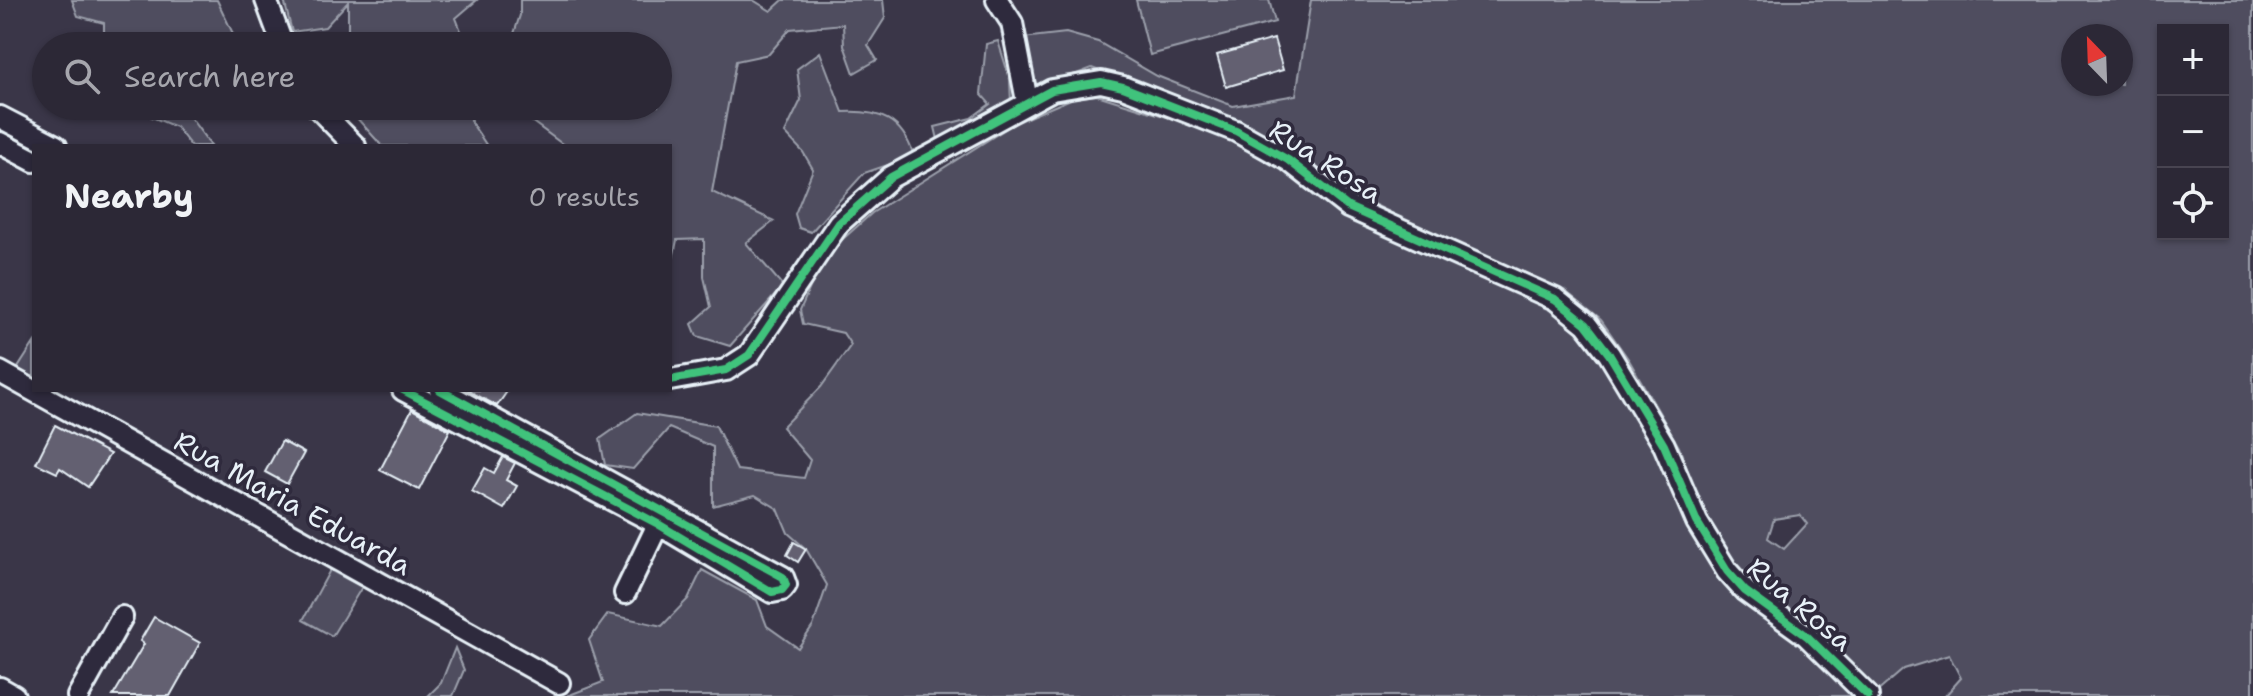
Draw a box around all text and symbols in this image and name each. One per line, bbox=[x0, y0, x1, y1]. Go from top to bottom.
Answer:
north arrow bbox=[2061, 24, 2133, 96]
map controls bbox=[2157, 24, 2229, 240]
button: + bbox=[2157, 24, 2229, 96]
search box bbox=[32, 32, 672, 120]
icon: search bbox=[60, 54, 104, 98]
text: Search here bbox=[124, 56, 295, 97]
button: − bbox=[2157, 96, 2229, 168]
street label: Rua Rosa bbox=[1262, 110, 1390, 212]
button: locate bbox=[2157, 168, 2229, 240]
text: Nearby bbox=[64, 173, 194, 219]
text: 0 results bbox=[528, 179, 640, 214]
street label: Rua Maria Eduarda bbox=[167, 422, 419, 584]
street label: Rua Rosa bbox=[1739, 548, 1861, 660]

